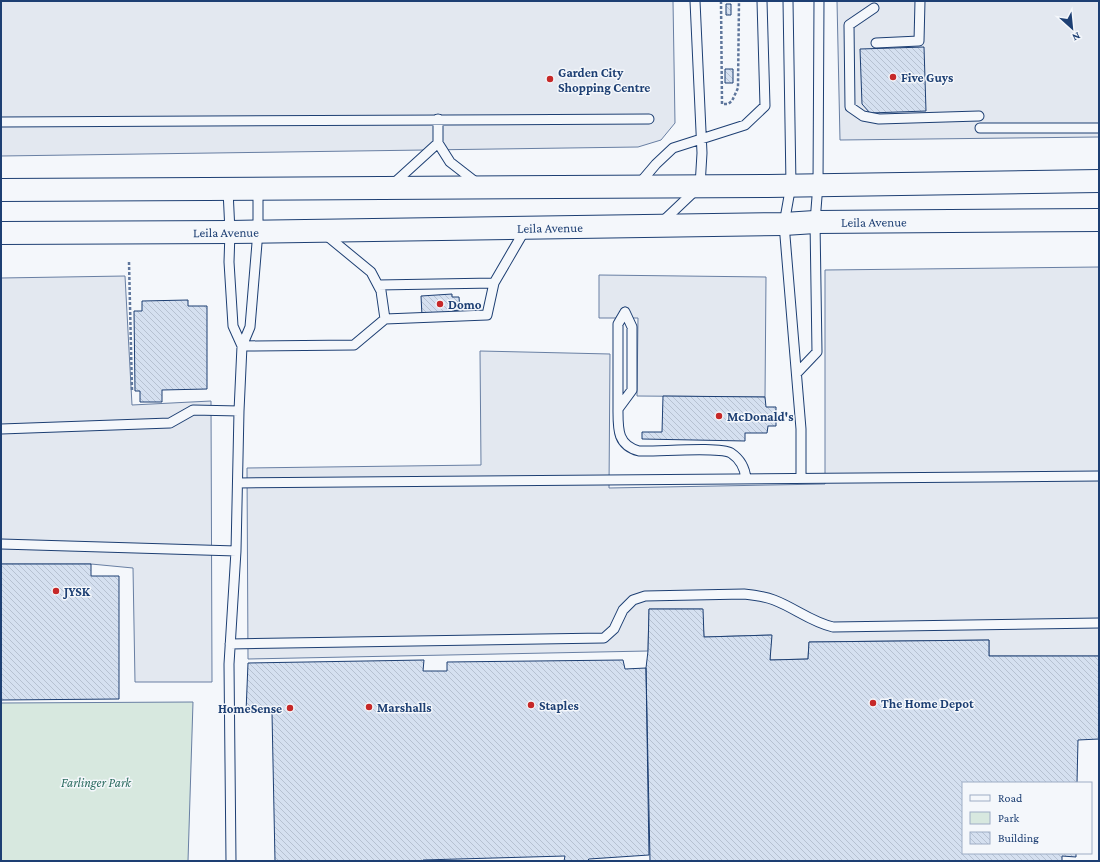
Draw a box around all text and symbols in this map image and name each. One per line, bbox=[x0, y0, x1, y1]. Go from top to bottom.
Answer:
north arrow bbox=[1052, 8, 1092, 48]
text: N bbox=[1070, 30, 1083, 44]
place label: Garden City Shopping Centre bbox=[558, 65, 650, 95]
place label: Five Guys bbox=[901, 70, 953, 85]
marker: Five Guys bbox=[888, 72, 898, 82]
marker: Garden City Shopping Centre bbox=[545, 74, 555, 84]
street label: Leila Avenue bbox=[841, 214, 907, 229]
street label: Leila Avenue bbox=[517, 219, 583, 235]
street label: Leila Avenue bbox=[193, 224, 259, 240]
place label: Domo bbox=[448, 297, 482, 312]
marker: Domo bbox=[435, 299, 445, 309]
place label: McDonald's bbox=[727, 409, 794, 424]
marker: McDonald's bbox=[714, 411, 724, 421]
place label: JYSK bbox=[62, 584, 91, 599]
marker: JYSK bbox=[51, 586, 61, 596]
place label: The Home Depot bbox=[881, 696, 974, 711]
place label: Staples bbox=[539, 698, 579, 713]
marker: The Home Depot bbox=[868, 698, 878, 708]
place label: Marshalls bbox=[377, 700, 432, 715]
marker: Staples bbox=[526, 700, 536, 710]
place label: HomeSense bbox=[218, 701, 282, 716]
marker: Marshalls bbox=[364, 702, 374, 712]
marker: HomeSense bbox=[285, 703, 295, 713]
park label: Farlinger Park bbox=[61, 775, 132, 790]
legend bbox=[962, 782, 1092, 854]
text: Road bbox=[998, 791, 1023, 805]
text: Park bbox=[998, 811, 1020, 825]
text: Building bbox=[998, 831, 1039, 845]

